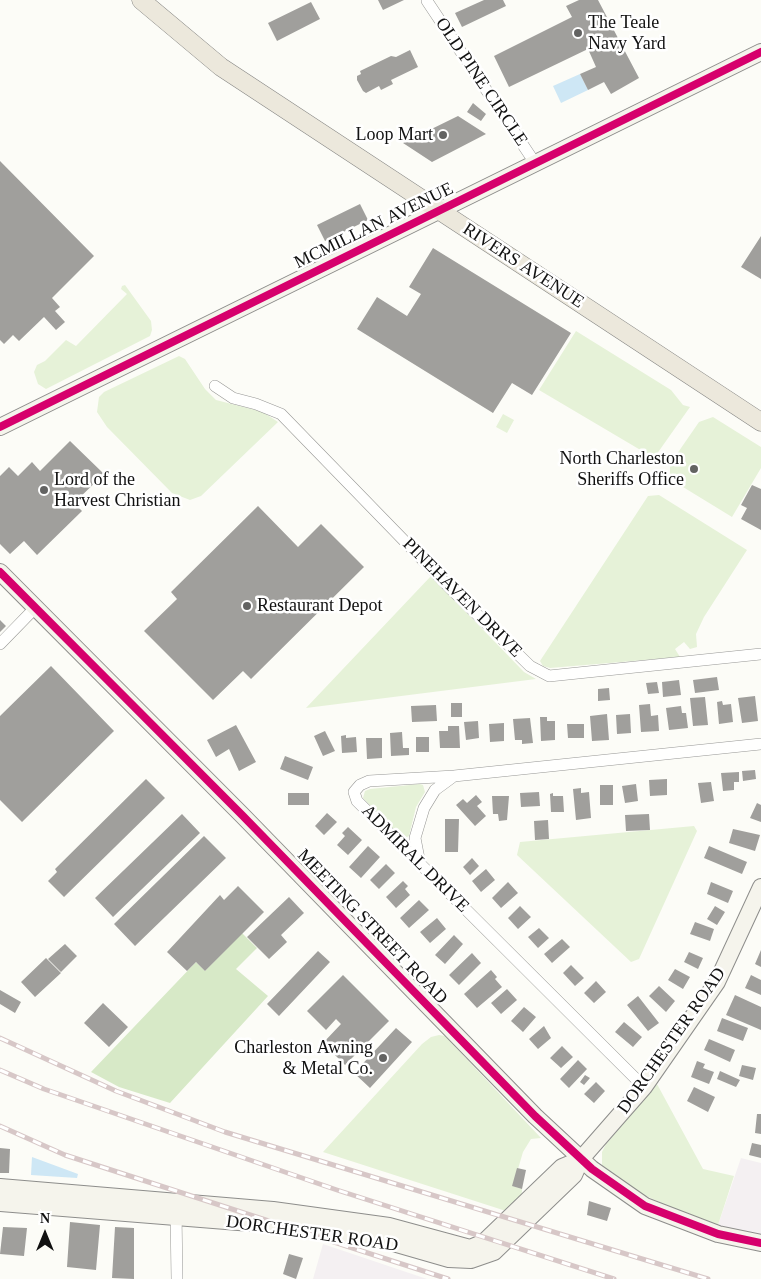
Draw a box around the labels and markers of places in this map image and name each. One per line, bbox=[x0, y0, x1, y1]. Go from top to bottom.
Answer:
place label: The Teale Navy Yard bbox=[588, 12, 666, 54]
marker: The Teale Navy Yard bbox=[572, 27, 584, 39]
place label: Loop Mart bbox=[356, 124, 433, 146]
marker: Loop Mart bbox=[437, 129, 449, 141]
place label: North Charleston Sheriffs Office bbox=[560, 448, 684, 490]
marker: North Charleston Sheriffs Office bbox=[688, 463, 700, 475]
place label: Lord of the Harvest Christian bbox=[54, 469, 180, 512]
marker: Lord of the Harvest Christian bbox=[38, 484, 50, 496]
place label: Restaurant Depot bbox=[257, 595, 382, 617]
marker: Restaurant Depot bbox=[241, 600, 253, 612]
place label: Charleston Awning & Metal Co. bbox=[234, 1037, 373, 1080]
marker: Charleston Awning & Metal Co. bbox=[377, 1052, 389, 1064]

